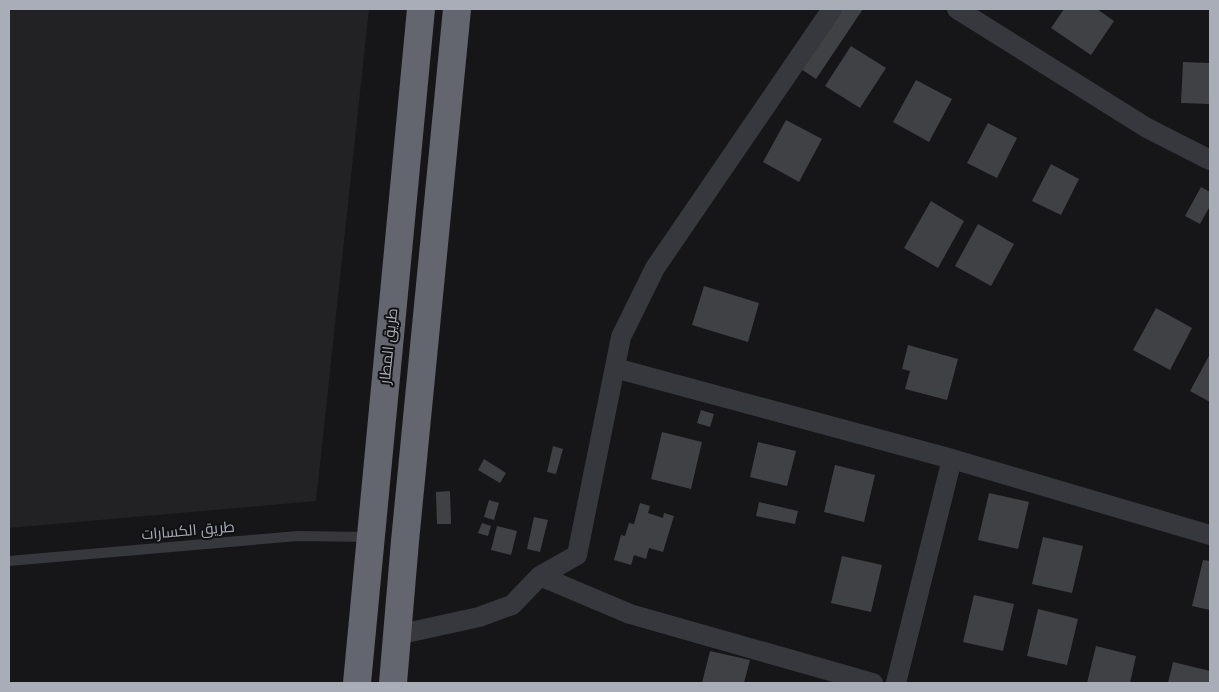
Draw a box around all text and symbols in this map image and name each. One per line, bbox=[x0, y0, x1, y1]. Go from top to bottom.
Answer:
street label: طريق المطار bbox=[373, 307, 402, 386]
street label: طريق الكسارات bbox=[141, 515, 235, 545]

